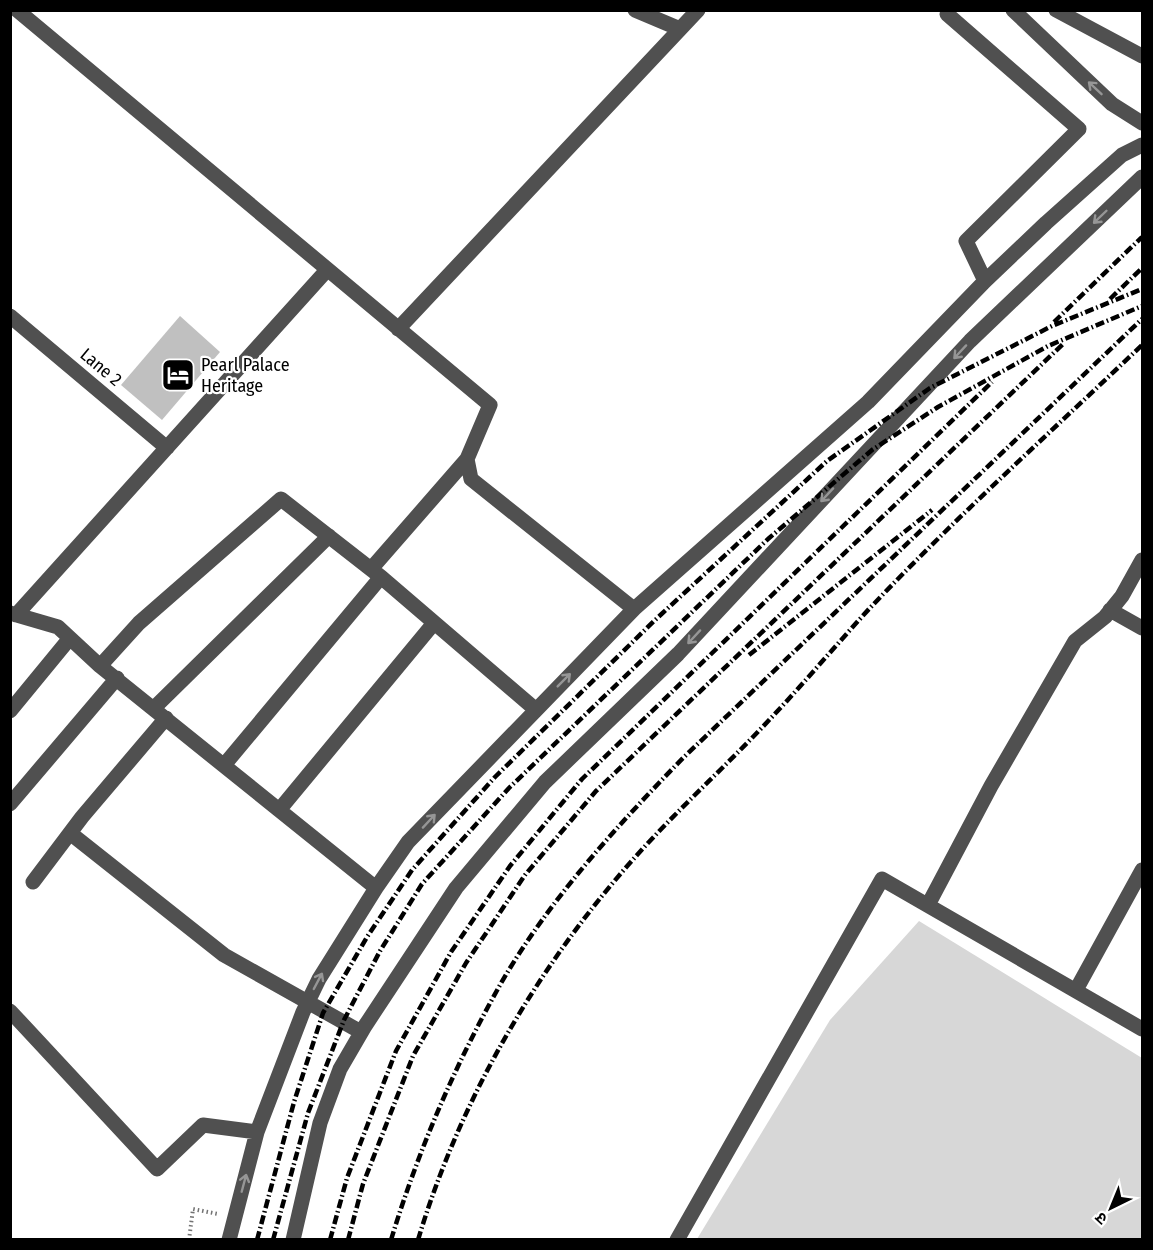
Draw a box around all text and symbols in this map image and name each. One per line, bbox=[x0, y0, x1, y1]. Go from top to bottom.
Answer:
one-way arrow bbox=[1088, 81, 1103, 96]
one-way arrow bbox=[1093, 210, 1108, 224]
street label: Lane 2 bbox=[76, 343, 126, 391]
one-way arrow bbox=[953, 345, 967, 360]
place label: Pearl Palace Heritage bbox=[201, 354, 290, 397]
hotel icon: Pearl Palace Heritage bbox=[160, 357, 196, 393]
one-way arrow bbox=[819, 487, 834, 502]
one-way arrow bbox=[686, 630, 701, 645]
one-way arrow bbox=[556, 672, 571, 687]
one-way arrow bbox=[421, 813, 436, 828]
one-way arrow bbox=[313, 972, 325, 990]
one-way arrow bbox=[238, 1174, 250, 1193]
north arrow bbox=[1081, 1178, 1141, 1238]
text: उ bbox=[1091, 1208, 1111, 1229]

